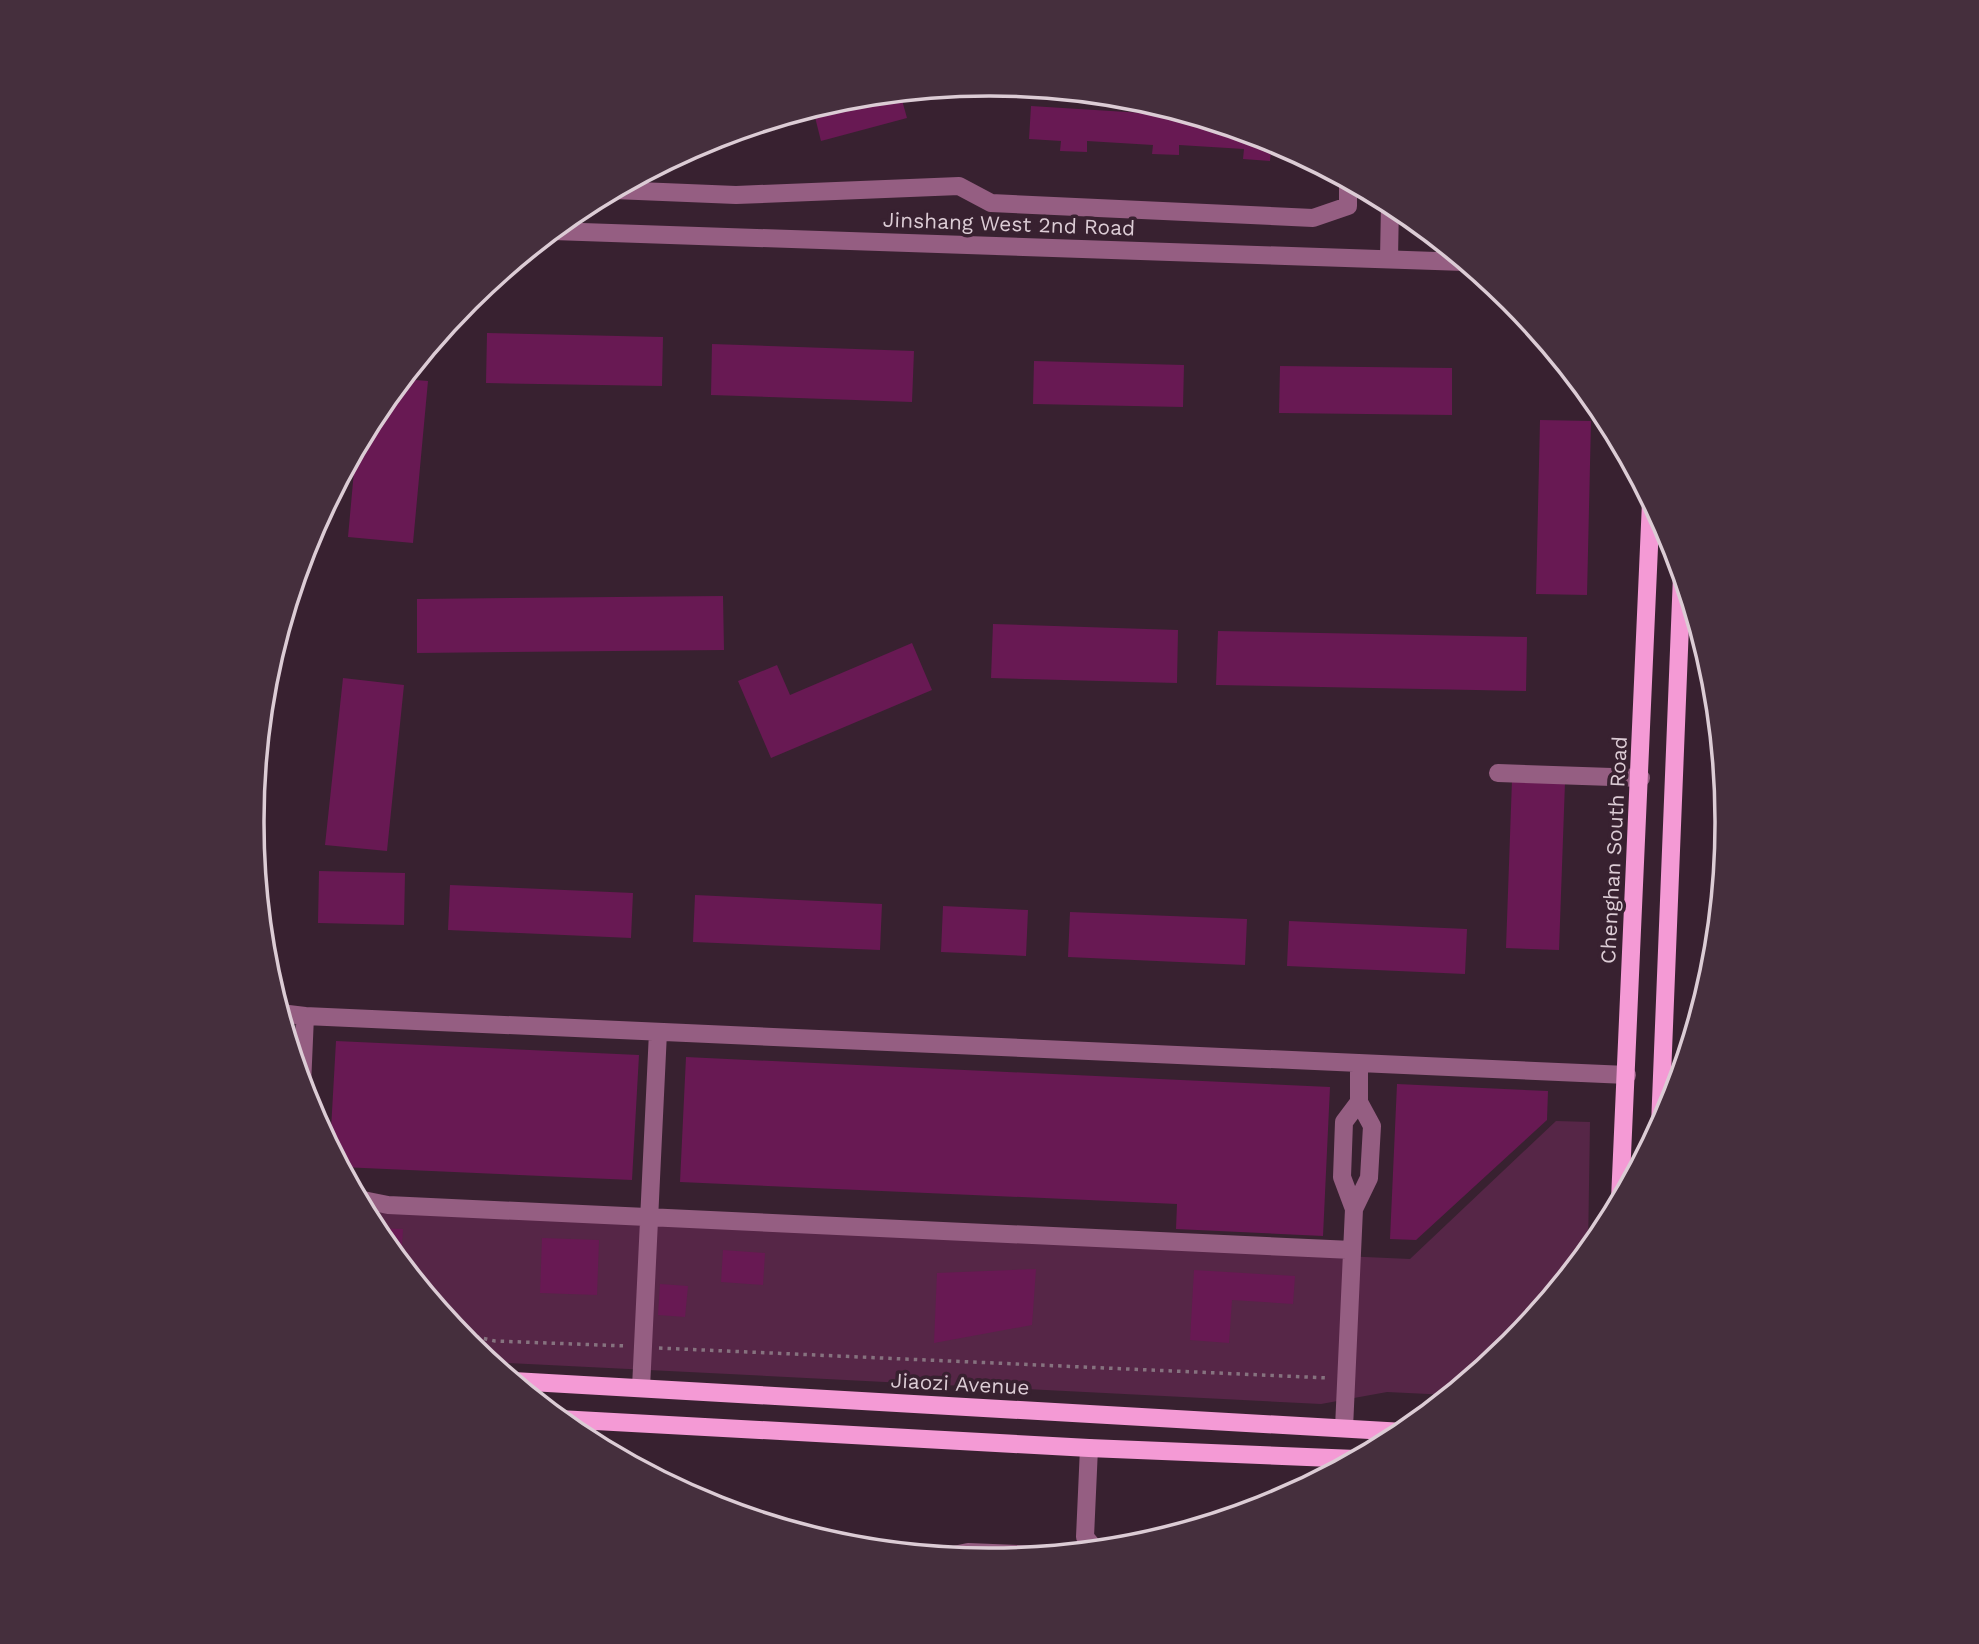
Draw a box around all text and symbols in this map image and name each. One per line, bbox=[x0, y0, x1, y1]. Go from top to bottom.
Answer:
street label: Jinshang West 2nd Road bbox=[882, 207, 1136, 240]
street label: Chenghan South Road bbox=[1595, 735, 1632, 964]
street label: Jiaozi Avenue bbox=[890, 1367, 1030, 1400]

